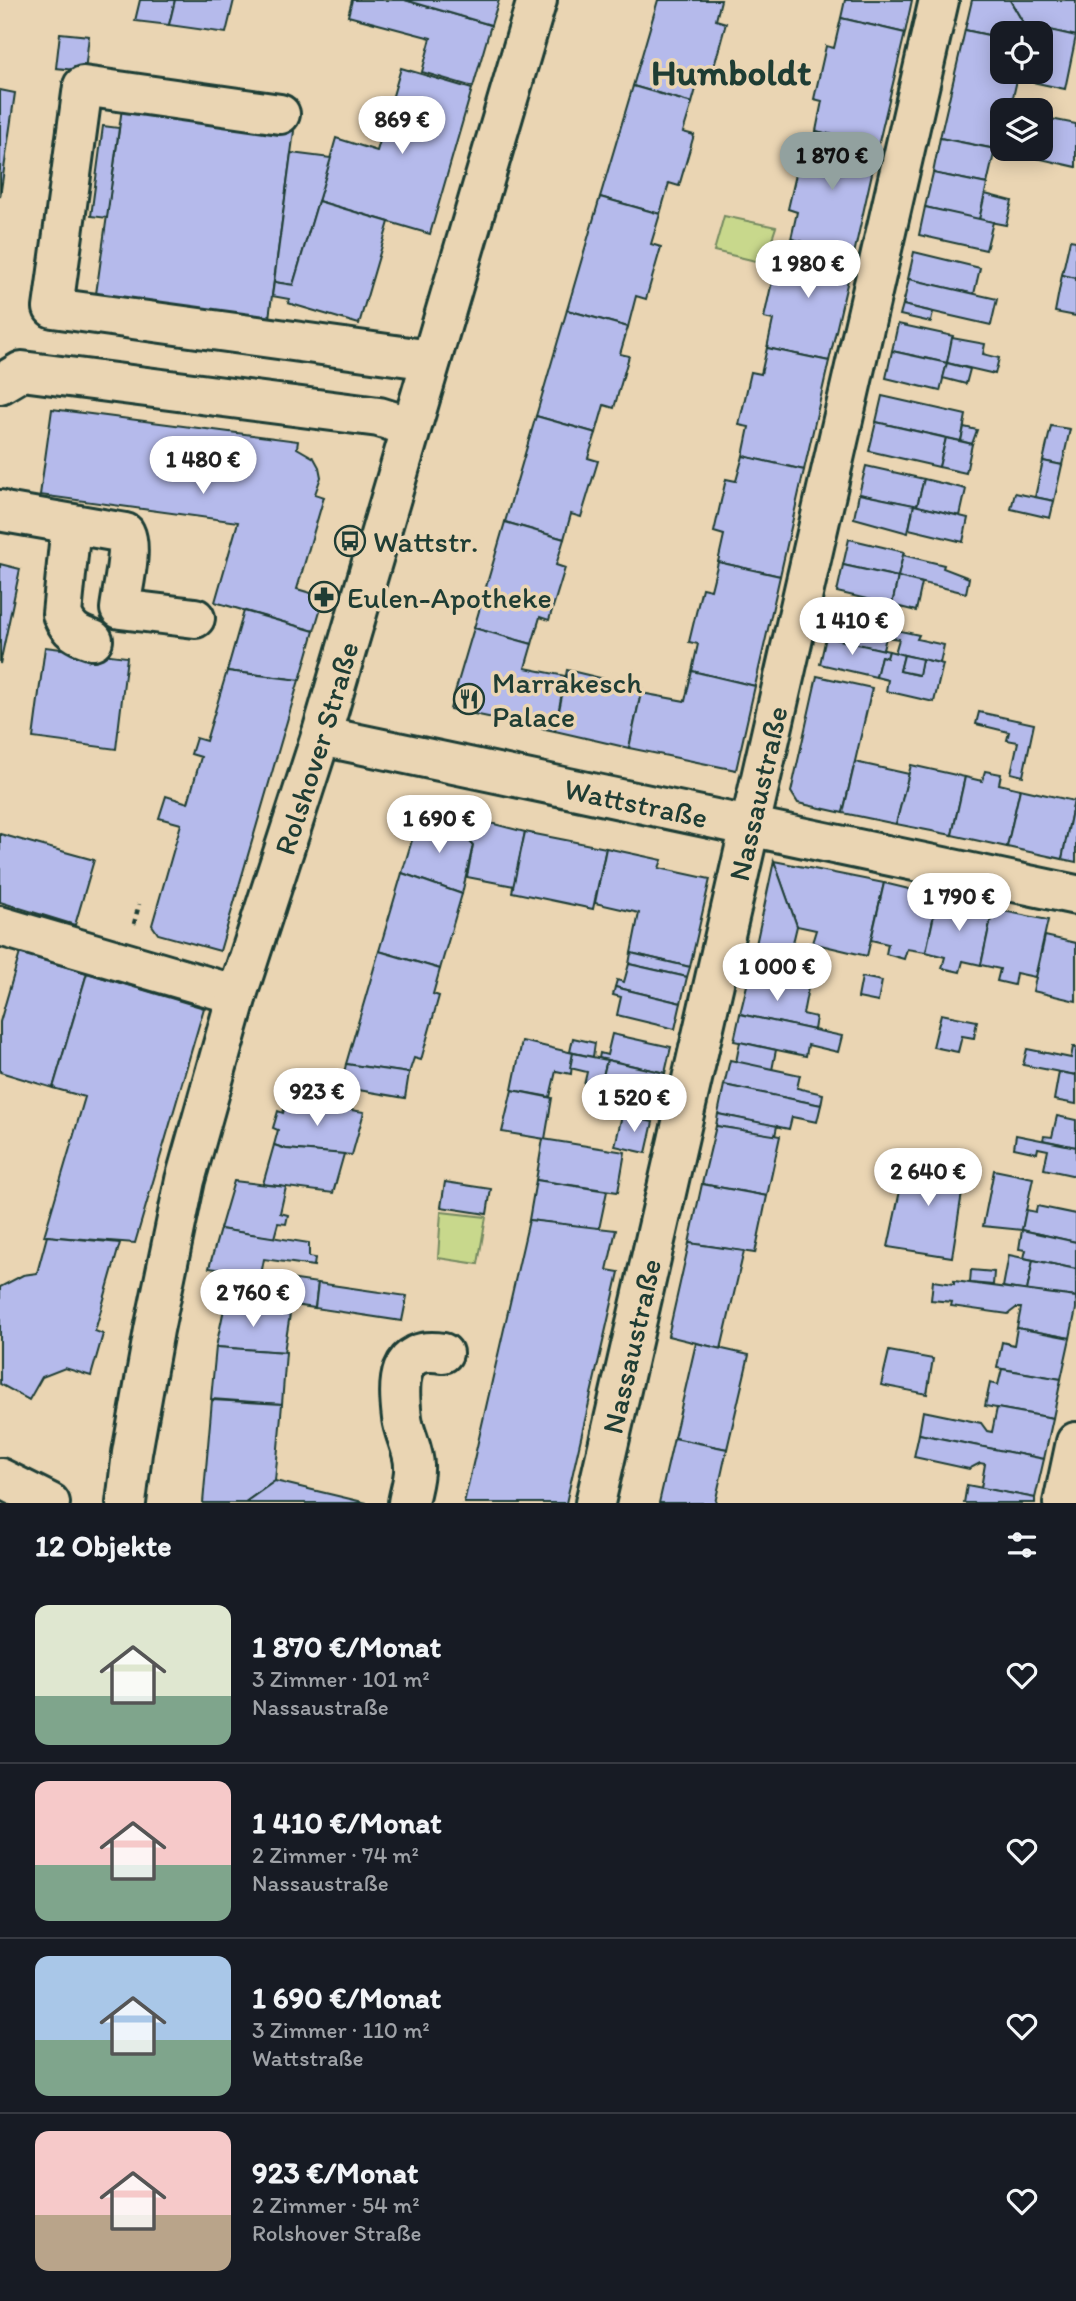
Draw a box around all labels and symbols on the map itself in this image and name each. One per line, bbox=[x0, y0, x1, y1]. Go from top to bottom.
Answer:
district label: Humboldt bbox=[651, 50, 811, 94]
pin: 869 € bbox=[353, 96, 451, 156]
pin: 1 870 € bbox=[767, 132, 897, 192]
pin: 1 980 € bbox=[743, 240, 873, 300]
pin: 1 480 € bbox=[138, 436, 268, 496]
place label: Wattstr. bbox=[373, 523, 478, 560]
bus stop icon: Wattstr. bbox=[333, 524, 367, 558]
place label: Eulen-Apotheke bbox=[347, 579, 552, 616]
pharmacy icon: Eulen-Apotheke bbox=[307, 580, 341, 614]
pin: 1 410 € bbox=[787, 598, 917, 657]
street label: Rolshover Straße bbox=[265, 637, 366, 859]
place label: Marrakesch Palace bbox=[492, 664, 642, 735]
restaurant icon: Marrakesch Palace bbox=[452, 682, 486, 716]
street label: Nassaustraße bbox=[719, 702, 795, 884]
street label: Wattstraße bbox=[561, 769, 711, 835]
pin: 1 690 € bbox=[374, 796, 504, 855]
pin: 1 790 € bbox=[894, 874, 1024, 933]
pin: 1 000 € bbox=[712, 944, 842, 1003]
pin: 923 € bbox=[268, 1068, 366, 1128]
pin: 1 520 € bbox=[569, 1074, 699, 1134]
pin: 2 640 € bbox=[863, 1148, 993, 1208]
street label: Nassaustraße bbox=[593, 1255, 669, 1437]
pin: 2 760 € bbox=[188, 1270, 318, 1329]

